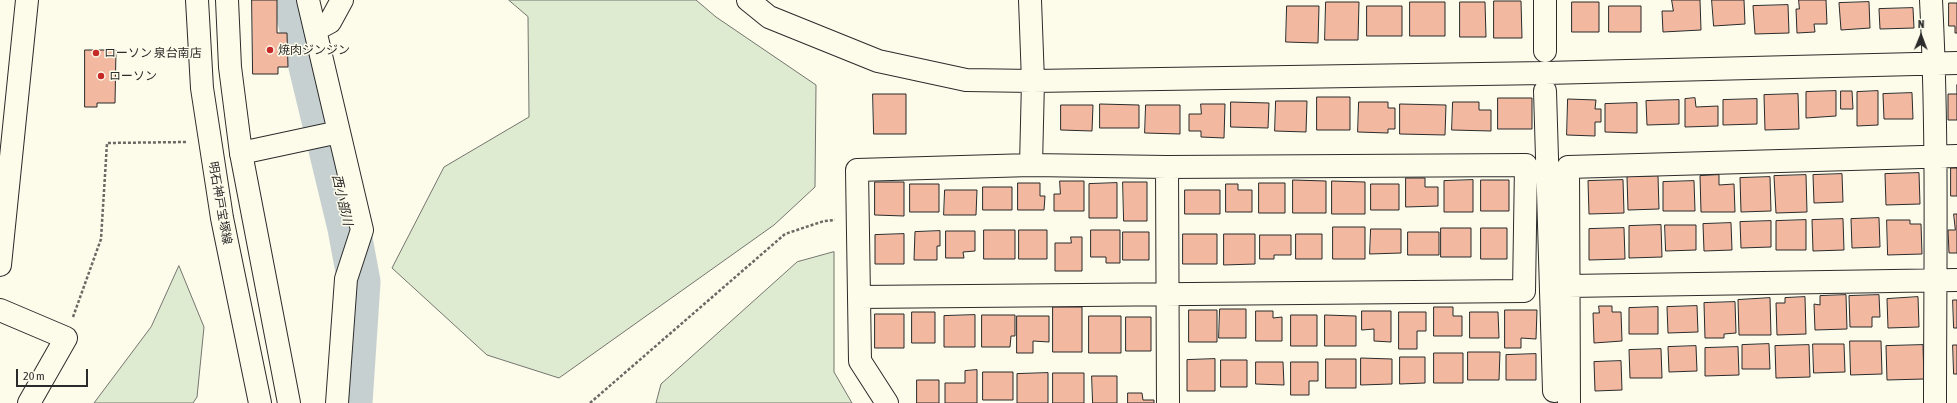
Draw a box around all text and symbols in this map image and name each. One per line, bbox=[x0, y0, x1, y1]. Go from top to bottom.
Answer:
north arrow bbox=[1901, 16, 1941, 56]
text: N bbox=[1918, 18, 1925, 30]
place label: 焼肉ジンジン bbox=[278, 43, 350, 57]
marker: 焼肉ジンジン bbox=[265, 45, 275, 55]
place label: ローソン 泉台南店 bbox=[104, 46, 202, 60]
marker: ローソン 泉台南店 bbox=[91, 48, 101, 58]
place label: ローソン bbox=[109, 69, 157, 83]
marker: ローソン bbox=[96, 71, 106, 81]
street label: 明石神戸宝塚線 bbox=[206, 160, 234, 246]
water label: 西小部川 bbox=[329, 173, 355, 227]
scale bar bbox=[18, 361, 90, 387]
text: 20 m bbox=[23, 369, 45, 383]

